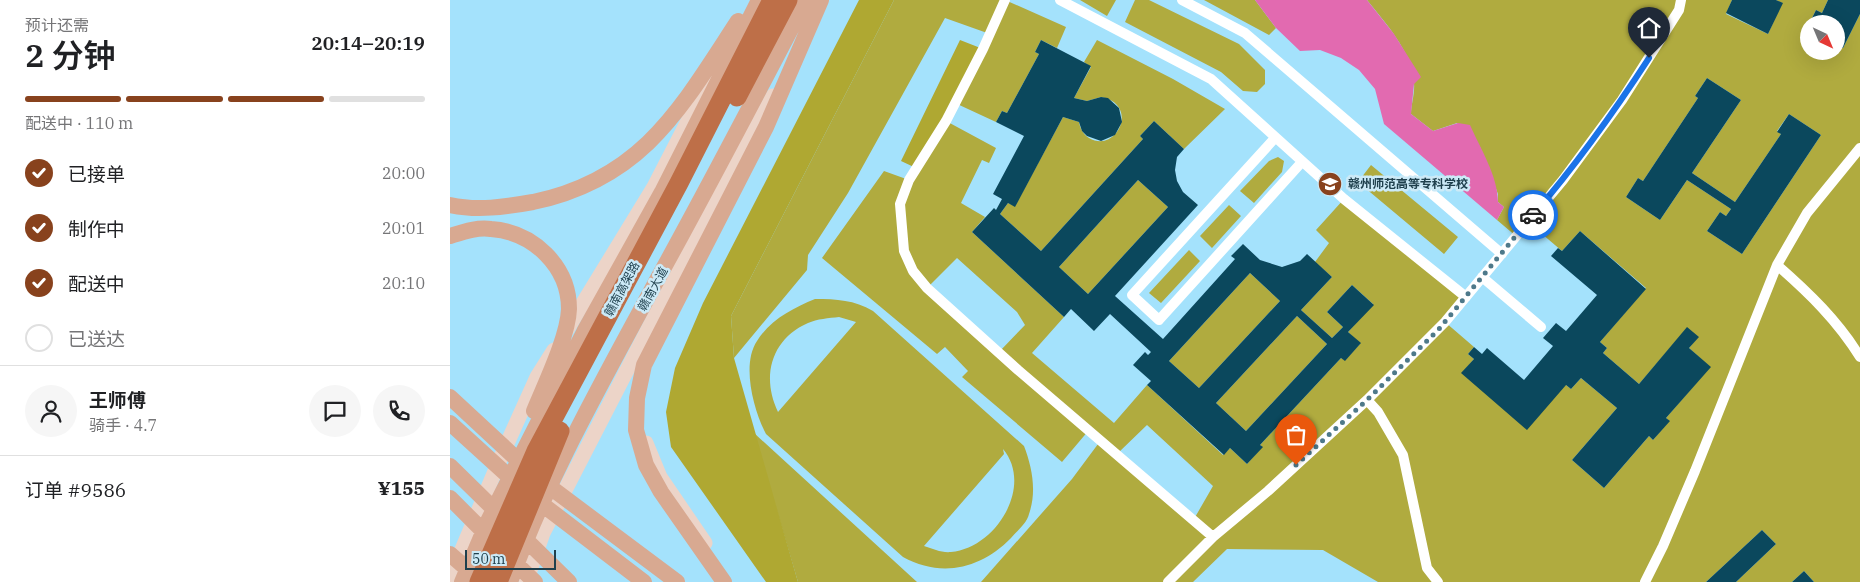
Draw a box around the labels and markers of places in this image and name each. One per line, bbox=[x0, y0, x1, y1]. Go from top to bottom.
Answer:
pin bbox=[1628, 7, 1670, 58]
school or university icon: 赣州师范高等专科学校 bbox=[1317, 171, 1343, 197]
place label: 赣州师范高等专科学校 bbox=[1348, 176, 1468, 191]
pin bbox=[1275, 414, 1317, 465]

